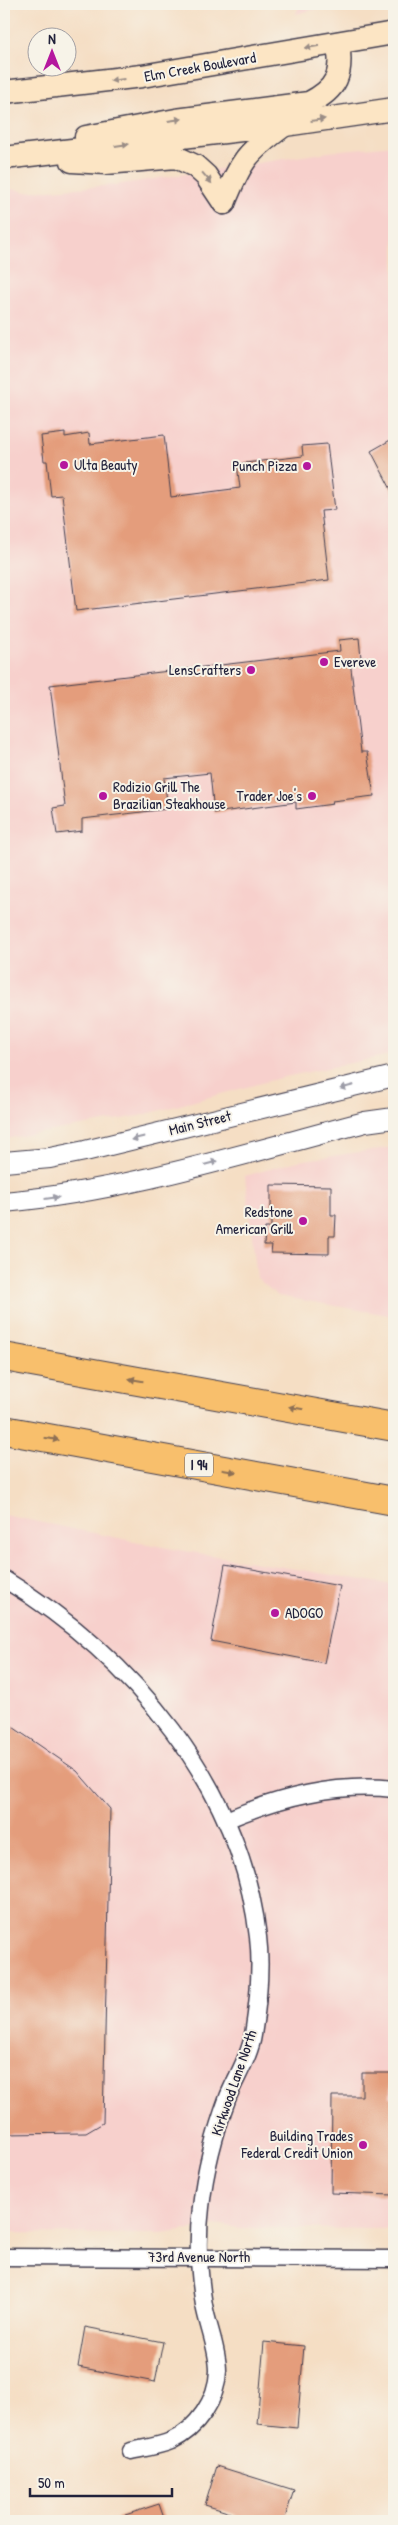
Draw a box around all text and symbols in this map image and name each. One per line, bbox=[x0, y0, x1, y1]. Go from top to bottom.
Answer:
north arrow bbox=[28, 28, 78, 78]
text: N bbox=[48, 29, 56, 48]
one-way arrow bbox=[303, 44, 319, 52]
street label: Elm Creek Boulevard bbox=[142, 46, 258, 87]
one-way arrow bbox=[109, 76, 125, 84]
one-way arrow bbox=[167, 116, 183, 124]
one-way arrow bbox=[310, 116, 326, 124]
one-way arrow bbox=[114, 141, 130, 149]
one-way arrow bbox=[201, 172, 212, 185]
place label: Ulta Beauty bbox=[74, 454, 138, 475]
place label: Punch Pizza bbox=[232, 455, 297, 476]
marker: Ulta Beauty bbox=[58, 459, 70, 471]
marker: Punch Pizza bbox=[301, 460, 313, 472]
place label: Evereve bbox=[334, 651, 376, 672]
marker: Evereve bbox=[318, 656, 330, 668]
place label: LensCrafters bbox=[169, 659, 241, 680]
marker: LensCrafters bbox=[245, 664, 257, 676]
place label: Rodizio Grill The Brazilian Steakhouse bbox=[113, 776, 226, 814]
place label: Trader Joe's bbox=[236, 785, 302, 806]
marker: Rodizio Grill The Brazilian Steakhouse bbox=[97, 790, 109, 802]
marker: Trader Joe's bbox=[306, 790, 318, 802]
one-way arrow bbox=[339, 1083, 354, 1091]
street label: Main Street bbox=[167, 1104, 234, 1140]
one-way arrow bbox=[131, 1135, 146, 1143]
one-way arrow bbox=[203, 1159, 218, 1167]
one-way arrow bbox=[45, 1194, 61, 1202]
place label: Redstone American Grill bbox=[216, 1201, 294, 1239]
marker: Redstone American Grill bbox=[297, 1215, 309, 1227]
one-way arrow bbox=[127, 1376, 143, 1384]
one-way arrow bbox=[287, 1404, 303, 1412]
one-way arrow bbox=[44, 1435, 60, 1443]
road number: I 94 bbox=[185, 1454, 213, 1476]
one-way arrow bbox=[221, 1467, 237, 1475]
place label: ADOGO bbox=[285, 1602, 323, 1623]
marker: ADOGO bbox=[269, 1607, 281, 1619]
street label: Kirkwood Lane North bbox=[206, 2027, 261, 2138]
place label: Building Trades Federal Credit Union bbox=[240, 2125, 353, 2163]
marker: Building Trades Federal Credit Union bbox=[357, 2139, 369, 2151]
street label: 73rd Avenue North bbox=[148, 2246, 250, 2267]
scale bar bbox=[30, 2465, 172, 2497]
text: 50 m bbox=[38, 2472, 65, 2493]

